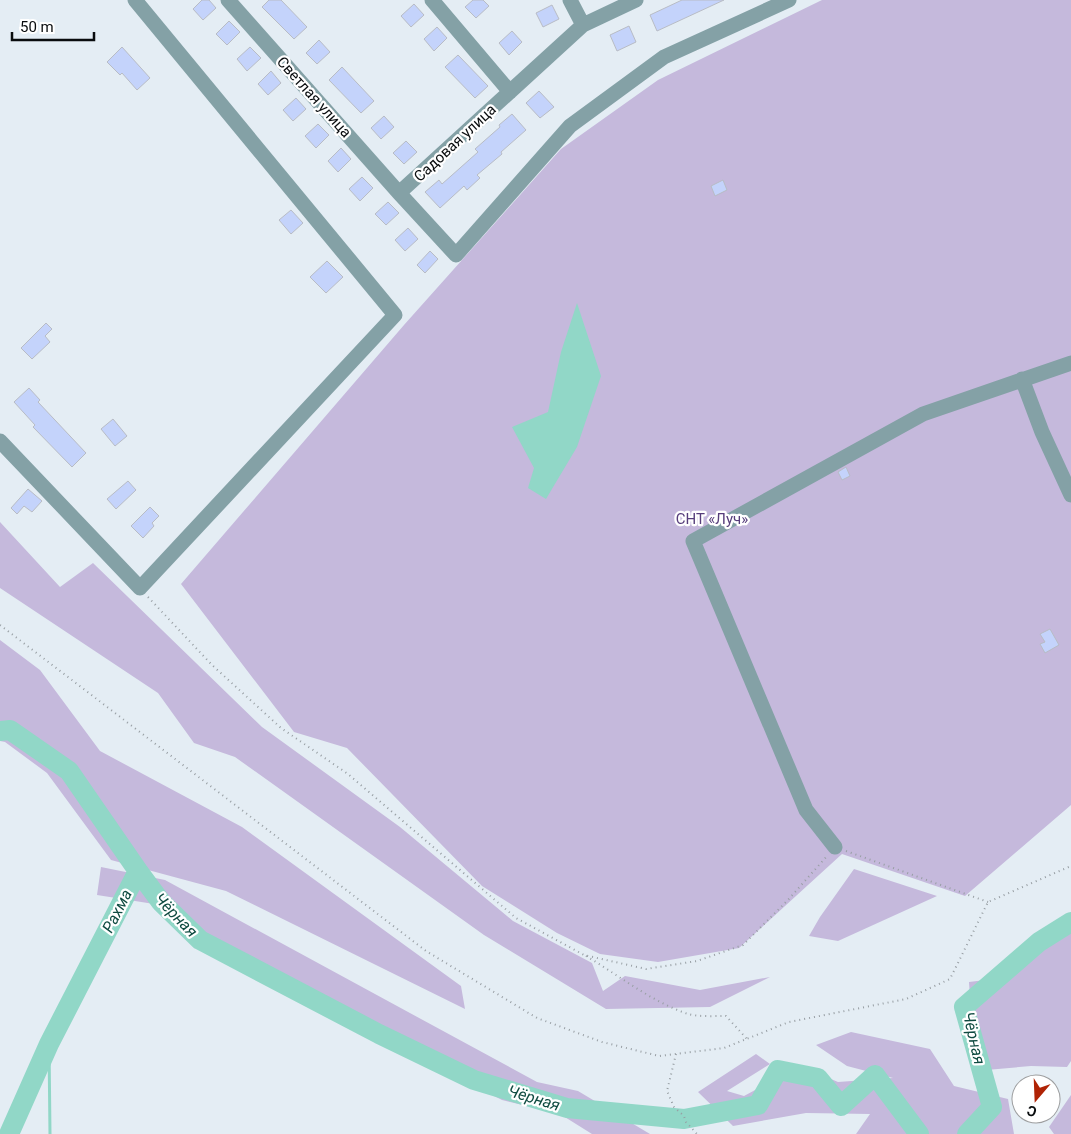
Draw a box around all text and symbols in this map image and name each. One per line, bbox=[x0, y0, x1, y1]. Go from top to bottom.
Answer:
scale bar bbox=[12, 10, 95, 42]
text: 50 m bbox=[20, 18, 54, 36]
street label: Светлая улица bbox=[273, 53, 355, 141]
street label: Садовая улица bbox=[410, 100, 500, 186]
park label: СНТ «Луч» bbox=[676, 510, 748, 528]
water label: Рахма bbox=[98, 886, 136, 936]
water label: Чёрная bbox=[151, 889, 201, 941]
water label: Чёрная bbox=[959, 1010, 989, 1066]
north arrow bbox=[1011, 1074, 1061, 1124]
water label: Чёрная bbox=[506, 1081, 562, 1115]
text: С bbox=[1025, 1102, 1039, 1120]

